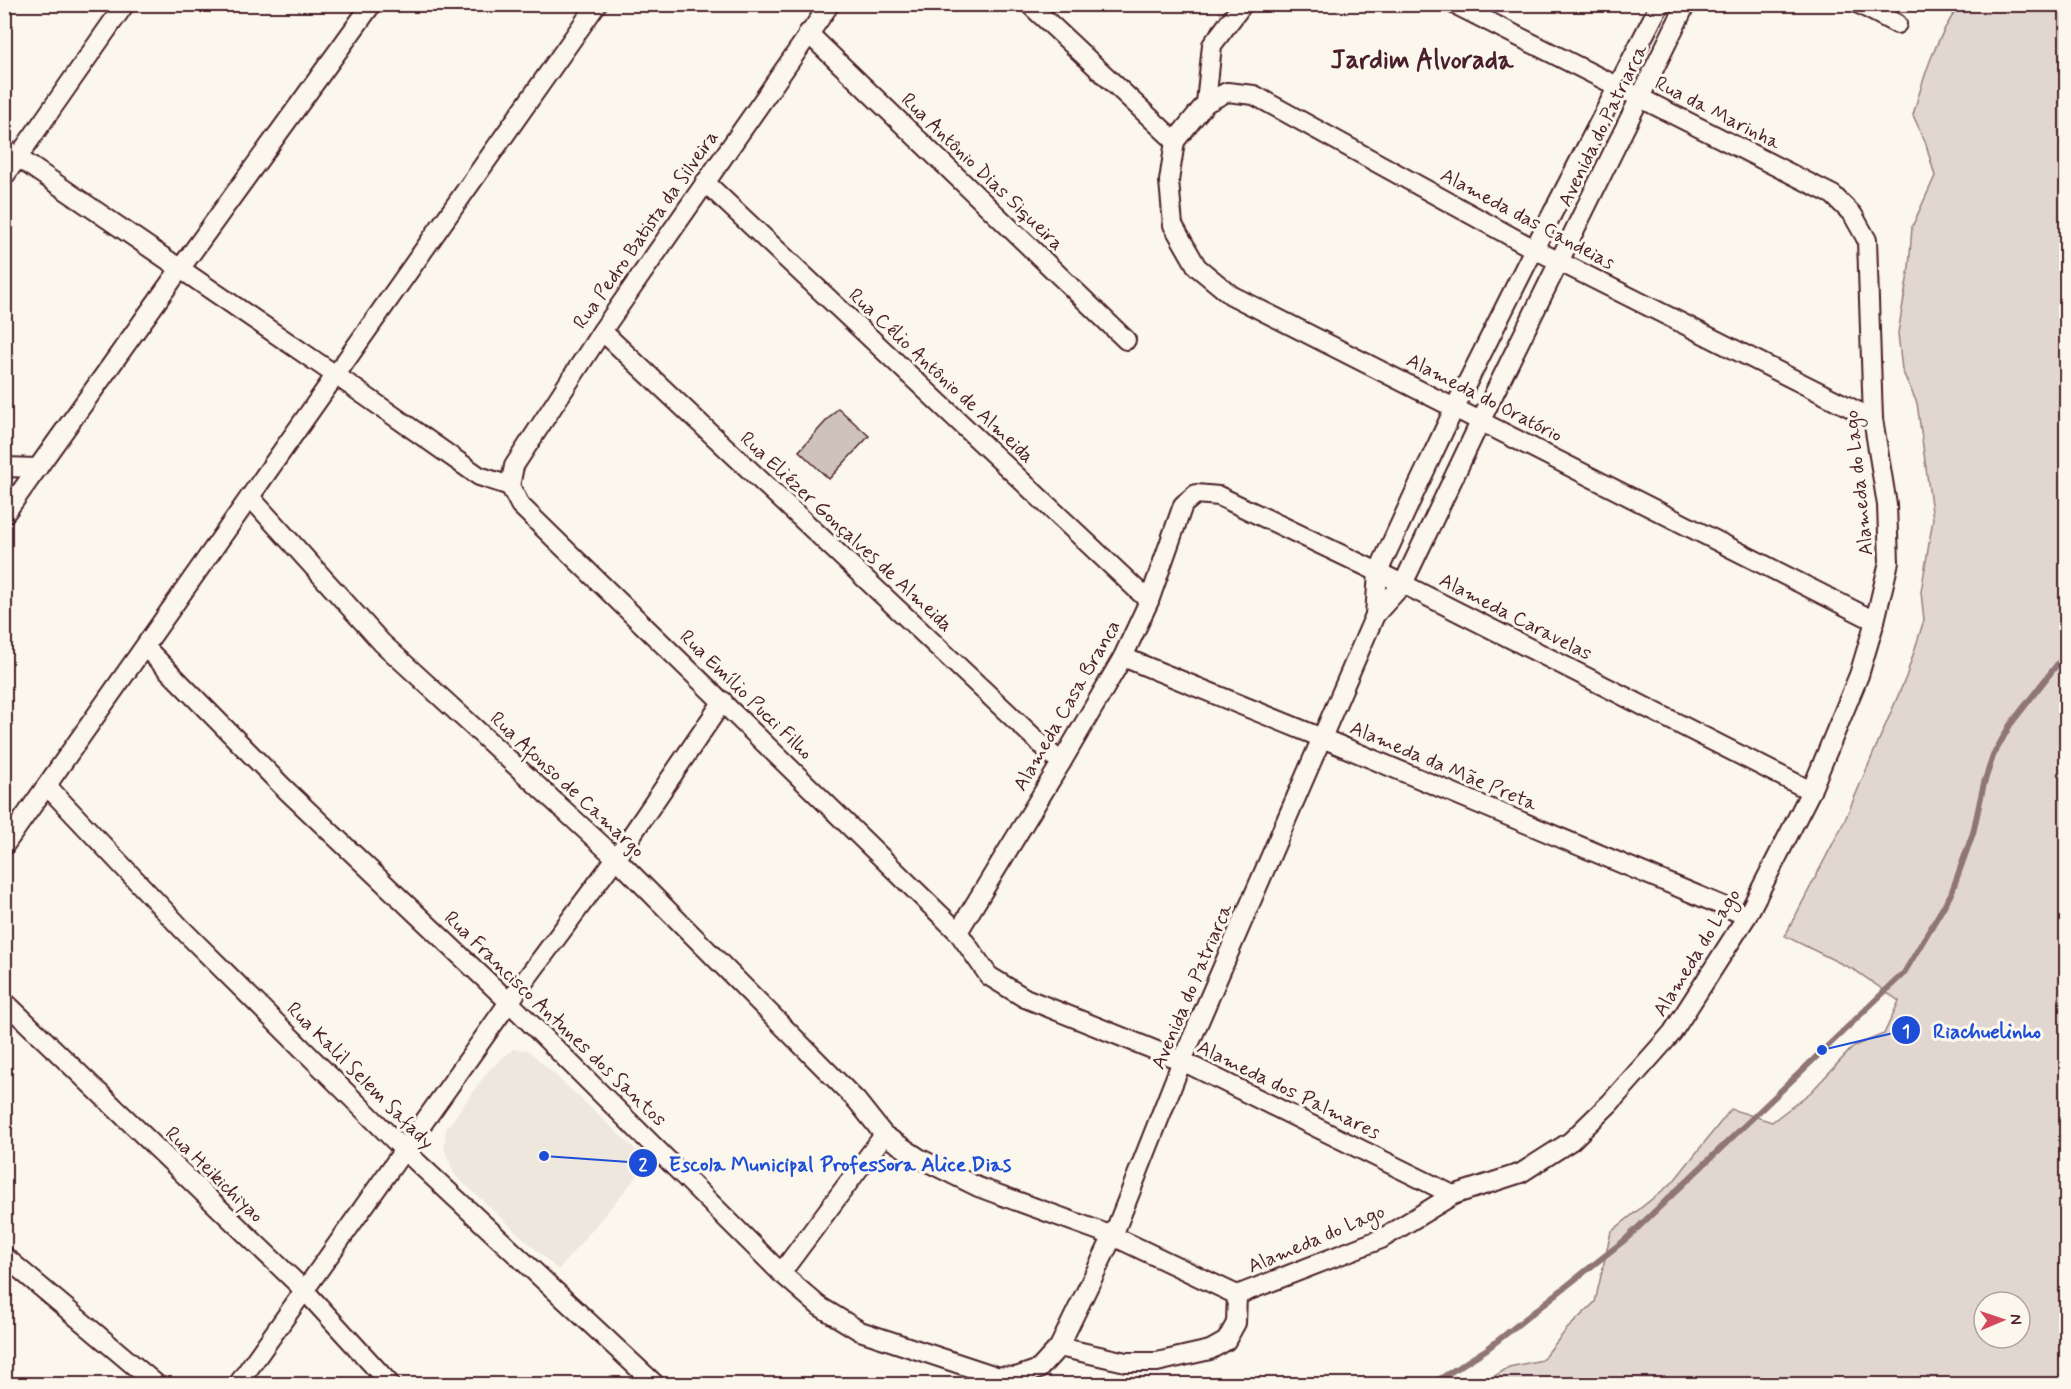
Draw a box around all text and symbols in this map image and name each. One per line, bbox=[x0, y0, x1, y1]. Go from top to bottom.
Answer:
street label: Avenida do Patriarca bbox=[1552, 39, 1655, 211]
district label: Jardim Alvorada bbox=[1331, 44, 1515, 78]
street label: Rua da Marinha bbox=[1650, 70, 1786, 157]
street label: Rua Antônio Dias Siqueira bbox=[895, 87, 1069, 257]
street label: Rua Pedro Batista da Silveira bbox=[567, 125, 725, 335]
street label: Alameda das Candeias bbox=[1435, 162, 1619, 277]
street label: Rua Célio Antônio de Almeida bbox=[842, 283, 1040, 470]
street label: Alameda do Oratório bbox=[1402, 347, 1567, 449]
street label: Alameda do Lago bbox=[1838, 409, 1882, 557]
street label: Rua Eliézer Gonçalves de Almeida bbox=[733, 426, 958, 638]
street label: Alameda Caravelas bbox=[1434, 567, 1596, 668]
street label: Alameda Casa Branca bbox=[1007, 615, 1127, 796]
street label: Rua Emílio Pucci Filho bbox=[673, 624, 819, 766]
street label: Rua Afonso de Camargo bbox=[482, 706, 651, 866]
street label: Alameda da Mãe Preta bbox=[1346, 715, 1542, 819]
street label: Alameda do Lago bbox=[1647, 884, 1748, 1023]
street label: Avenida do Patriarca bbox=[1145, 899, 1240, 1074]
street label: Rua Francisco Antunes dos Santos bbox=[438, 905, 672, 1133]
street label: Rua Kalil Selem Safady bbox=[280, 996, 440, 1156]
callout: Riachuelinho bbox=[1891, 1011, 2053, 1050]
text: Riachuelinho bbox=[1933, 1018, 2042, 1046]
text: 1 bbox=[1902, 1020, 1910, 1044]
street label: Alameda dos Palmares bbox=[1192, 1034, 1385, 1147]
street label: Rua Heikichiyao bbox=[159, 1121, 269, 1229]
callout: Escola Municipal Professora Alice Dias bbox=[628, 1144, 1023, 1183]
text: Escola Municipal Professora Alice Dias bbox=[669, 1151, 1012, 1179]
text: 2 bbox=[639, 1153, 648, 1177]
street label: Alameda do Lago bbox=[1244, 1198, 1390, 1281]
north arrow bbox=[1972, 1290, 2032, 1350]
text: N bbox=[2005, 1314, 2026, 1325]

